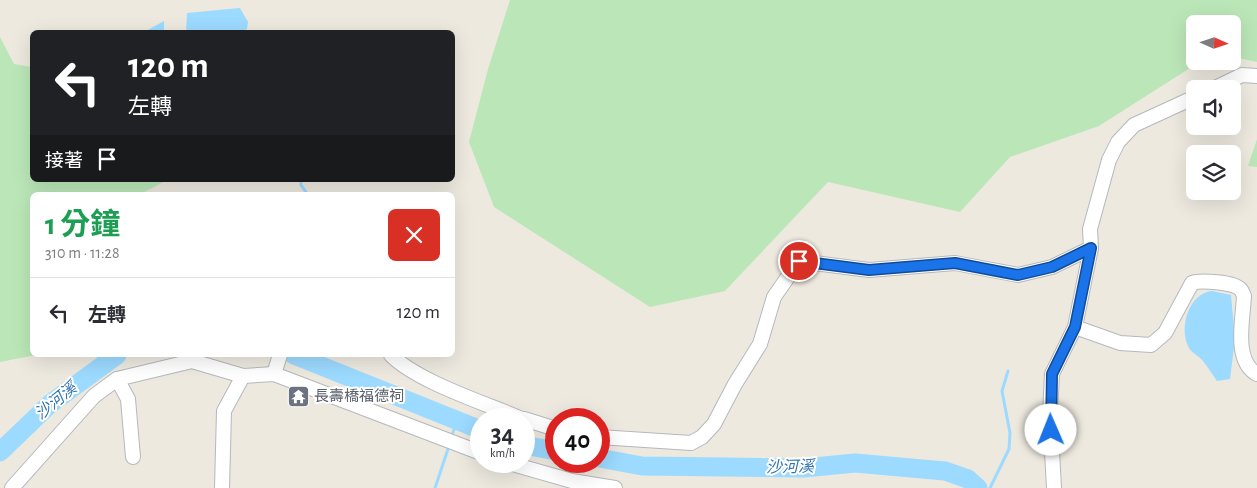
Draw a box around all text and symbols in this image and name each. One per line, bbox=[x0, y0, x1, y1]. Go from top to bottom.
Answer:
north arrow bbox=[1186, 15, 1241, 70]
map controls bbox=[1186, 15, 1241, 200]
text: 120 m bbox=[128, 49, 209, 84]
icon: left bbox=[45, 50, 110, 115]
button: sound bbox=[1186, 80, 1241, 135]
text: 左轉 bbox=[128, 96, 172, 118]
icon: arrive bbox=[93, 145, 121, 173]
button: layers bbox=[1186, 145, 1241, 200]
text: 接著 bbox=[45, 152, 83, 171]
button: close bbox=[388, 209, 440, 261]
text: 1 分鐘 bbox=[45, 210, 120, 240]
pin bbox=[778, 240, 820, 282]
text: 310 m · 11:28 bbox=[45, 245, 119, 261]
icon: arrive bbox=[785, 247, 813, 275]
icon: left bbox=[45, 299, 73, 327]
text: 120 m bbox=[396, 303, 440, 322]
text: 左轉 bbox=[88, 306, 126, 325]
water label: 沙河溪 bbox=[32, 378, 81, 422]
temple icon: 長壽橋福德祠 bbox=[286, 384, 310, 408]
place label: 長壽橋福德祠 bbox=[314, 387, 404, 404]
position arrow bbox=[1024, 403, 1076, 455]
speed limit sign: 40 bbox=[545, 408, 610, 473]
text: 34 bbox=[491, 422, 514, 447]
text: km/h bbox=[490, 447, 515, 459]
water label: 沙河溪 bbox=[766, 458, 816, 475]

